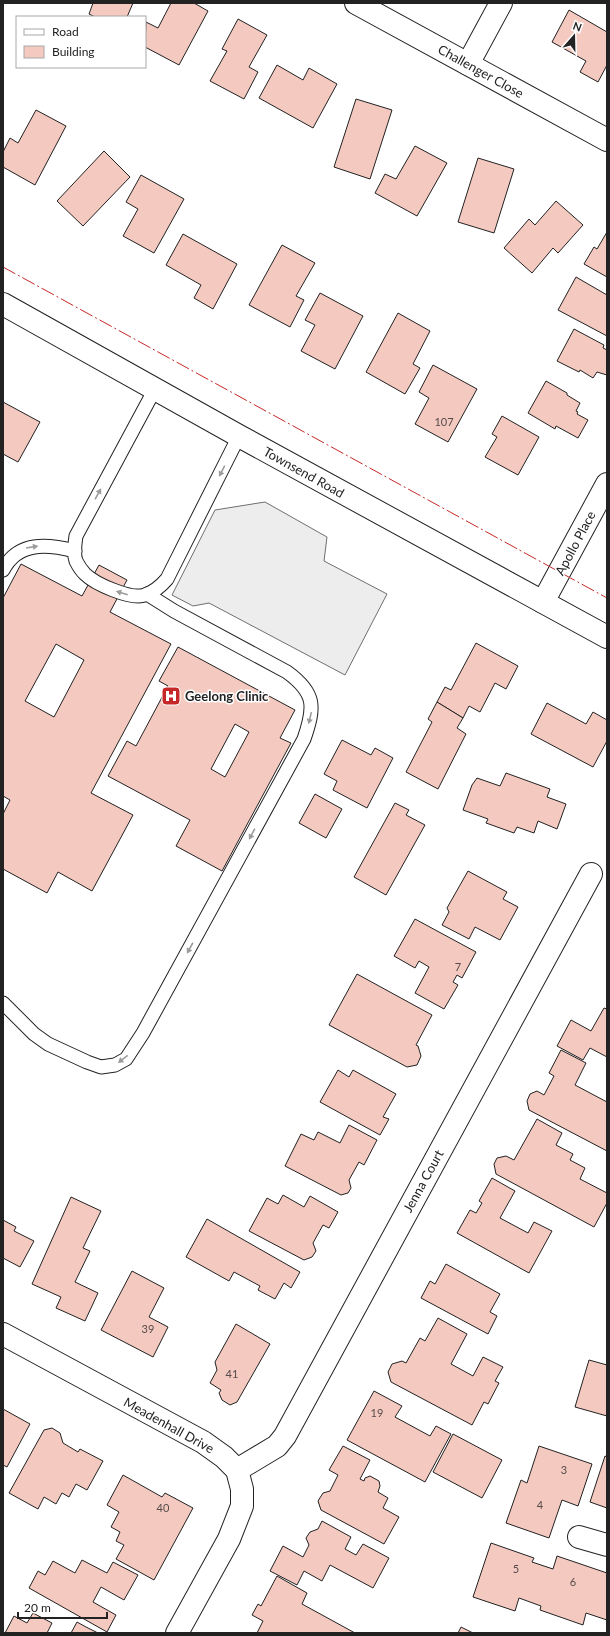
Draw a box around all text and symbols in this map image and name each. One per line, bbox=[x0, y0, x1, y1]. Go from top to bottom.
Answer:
legend bbox=[16, 16, 146, 68]
north arrow bbox=[554, 16, 594, 56]
text: N bbox=[571, 19, 584, 34]
text: Road bbox=[52, 24, 79, 39]
street label: Challenger Close bbox=[435, 41, 527, 101]
text: Building bbox=[52, 44, 95, 59]
house number: 107 bbox=[434, 415, 454, 428]
street label: Townsend Road bbox=[261, 443, 347, 501]
one-way arrow bbox=[218, 466, 225, 477]
one-way arrow bbox=[95, 488, 101, 500]
street label: Apollo Place bbox=[551, 508, 599, 578]
one-way arrow bbox=[26, 544, 38, 550]
one-way arrow bbox=[116, 589, 128, 595]
hospital icon: Geelong Clinic bbox=[160, 685, 182, 707]
place label: Geelong Clinic bbox=[185, 688, 269, 704]
one-way arrow bbox=[307, 713, 313, 725]
one-way arrow bbox=[249, 828, 255, 840]
one-way arrow bbox=[186, 942, 193, 954]
house number: 7 bbox=[455, 960, 461, 973]
one-way arrow bbox=[118, 1055, 128, 1063]
street label: Jenna Court bbox=[399, 1147, 447, 1215]
house number: 39 bbox=[142, 1322, 154, 1335]
house number: 41 bbox=[226, 1367, 238, 1380]
street label: Meadenhall Drive bbox=[121, 1394, 217, 1456]
house number: 19 bbox=[371, 1406, 383, 1419]
house number: 3 bbox=[561, 1463, 567, 1476]
house number: 4 bbox=[537, 1498, 544, 1511]
house number: 40 bbox=[157, 1501, 170, 1514]
house number: 5 bbox=[513, 1562, 519, 1575]
house number: 6 bbox=[570, 1575, 576, 1588]
scale bar bbox=[18, 1594, 107, 1620]
text: 20 m bbox=[24, 1600, 51, 1615]

